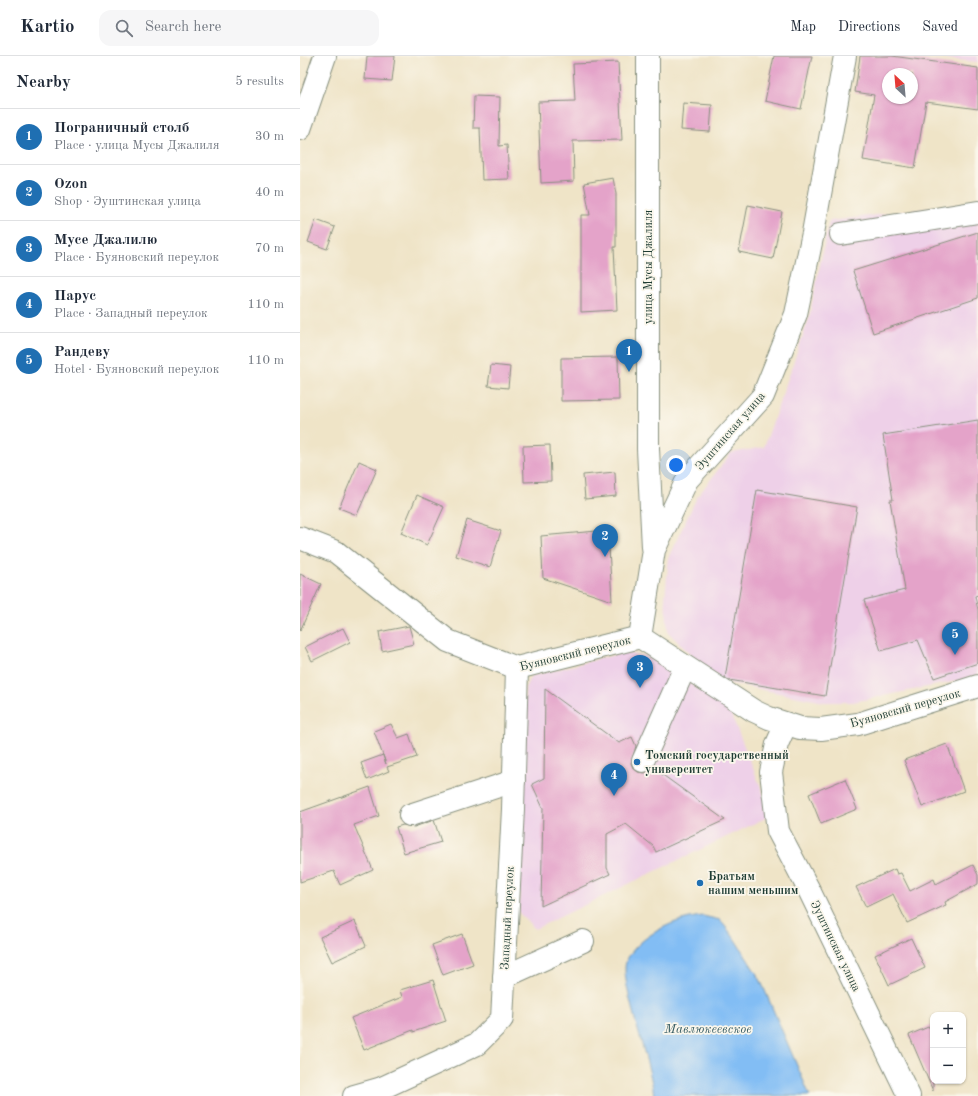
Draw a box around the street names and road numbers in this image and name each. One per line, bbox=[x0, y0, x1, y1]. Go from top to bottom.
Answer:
street label: улица Мусы Джалиля bbox=[643, 210, 655, 324]
street label: Эуштинская улица bbox=[694, 390, 768, 473]
street label: Буяновский переулок bbox=[518, 634, 632, 674]
street label: Буяновский переулок bbox=[849, 687, 962, 730]
street label: Западный переулок bbox=[499, 866, 517, 970]
street label: Эуштинская улица bbox=[808, 899, 862, 994]

